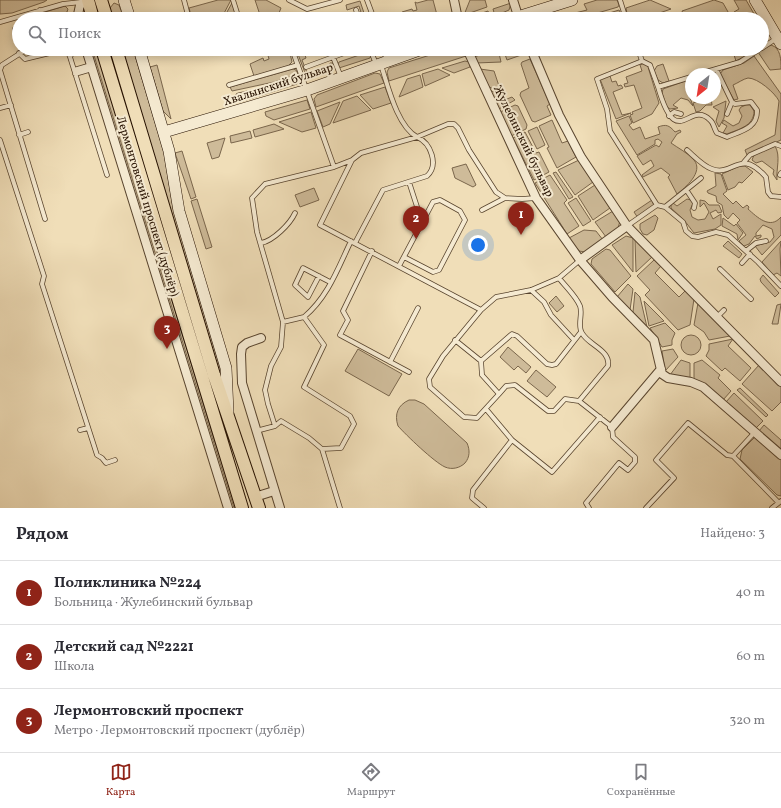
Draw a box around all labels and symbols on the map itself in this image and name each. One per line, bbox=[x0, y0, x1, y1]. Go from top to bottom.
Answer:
street label: Хвалынский бульвар bbox=[221, 60, 335, 110]
north arrow bbox=[685, 68, 721, 104]
street label: Жулебинский бульвар bbox=[489, 83, 557, 200]
street label: Лермонтовский проспект (дублёр) bbox=[112, 114, 182, 299]
pin: 1 bbox=[508, 202, 534, 235]
pin: 2 bbox=[403, 206, 429, 239]
your location bbox=[468, 235, 488, 255]
pin: 3 bbox=[154, 316, 180, 349]

